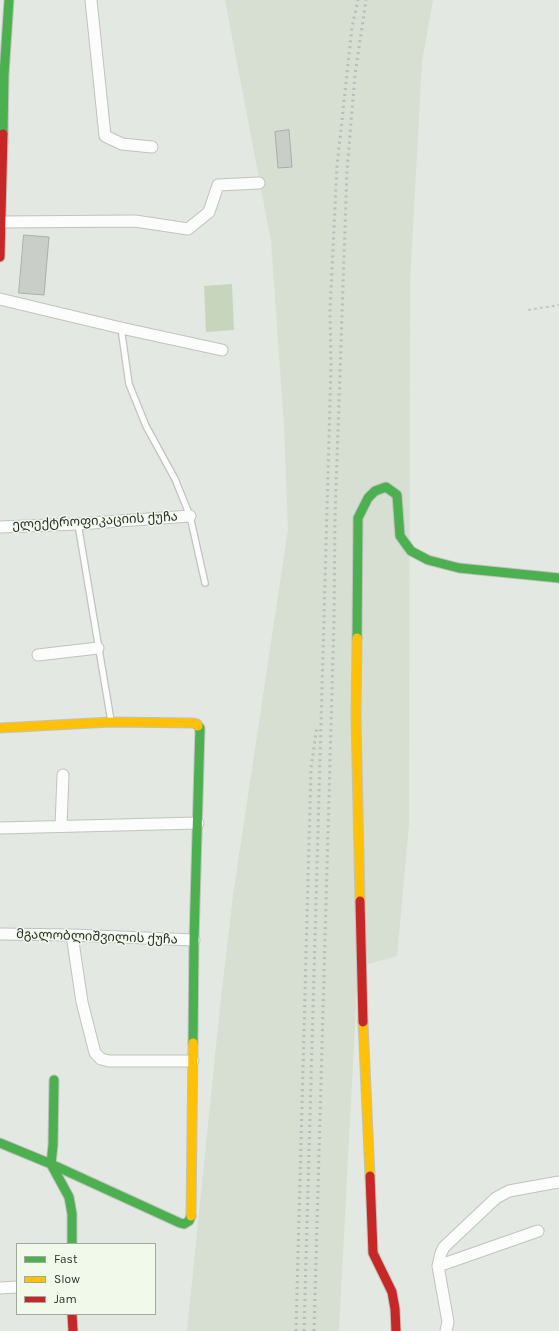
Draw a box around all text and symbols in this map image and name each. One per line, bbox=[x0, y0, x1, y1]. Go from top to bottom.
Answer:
street label: ელექტროფიკაციის ქუჩა bbox=[12, 509, 178, 533]
street label: მგალობლიშვილის ქუჩა bbox=[16, 926, 178, 948]
legend bbox=[16, 1243, 156, 1315]
text: Fast bbox=[54, 1252, 77, 1266]
text: Slow bbox=[54, 1272, 80, 1286]
text: Jam bbox=[54, 1292, 77, 1306]

